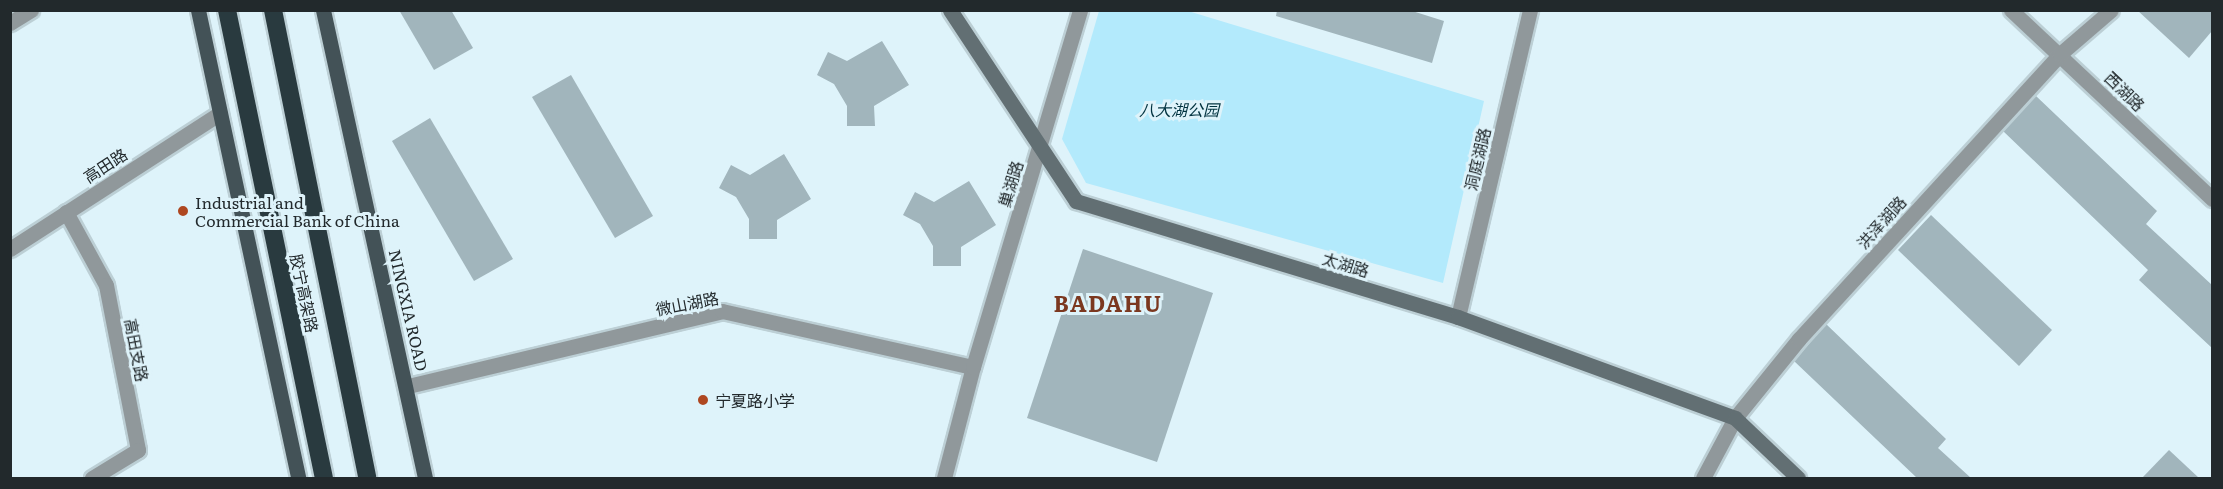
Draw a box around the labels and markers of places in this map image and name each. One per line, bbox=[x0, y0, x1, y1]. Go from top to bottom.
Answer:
place label: Industrial and Commercial Bank of China bbox=[195, 192, 400, 230]
marker: Industrial and Commercial Bank of China bbox=[176, 204, 190, 218]
place label: 宁夏路小学 bbox=[715, 390, 795, 410]
marker: 宁夏路小学 bbox=[696, 393, 710, 407]

